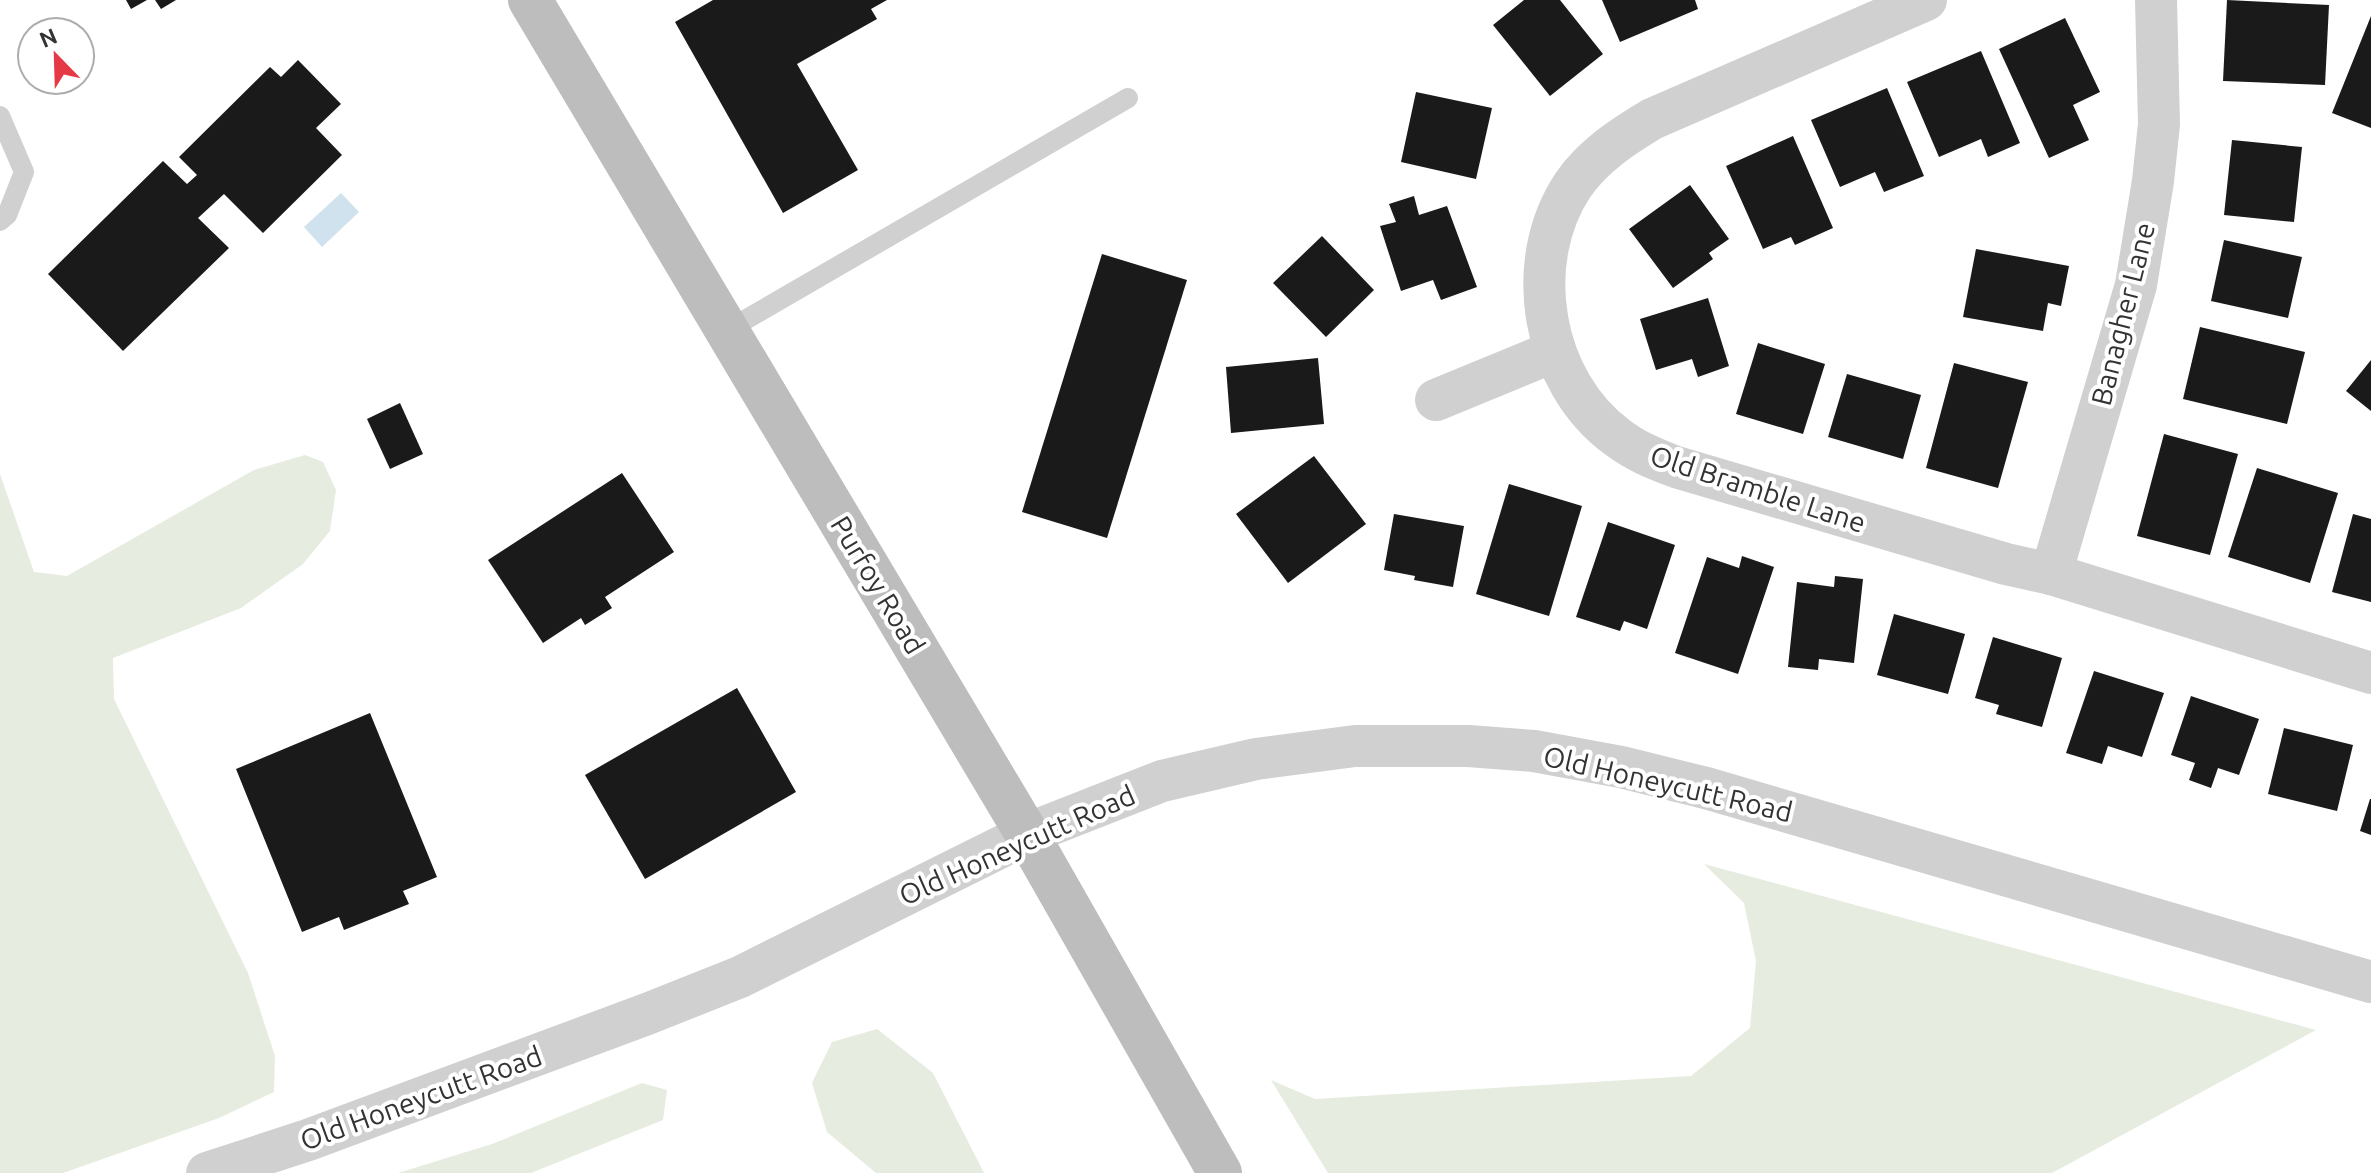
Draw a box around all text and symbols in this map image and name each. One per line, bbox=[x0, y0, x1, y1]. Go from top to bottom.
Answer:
north arrow bbox=[16, 16, 96, 96]
text: N bbox=[36, 22, 60, 52]
street label: Banagher Lane bbox=[2085, 219, 2160, 408]
street label: Old Bramble Lane bbox=[1647, 439, 1870, 538]
street label: Purfoy Road bbox=[825, 510, 932, 659]
street label: Old Honeycutt Road bbox=[1541, 740, 1796, 827]
street label: Old Honeycutt Road bbox=[894, 779, 1139, 910]
street label: Old Honeycutt Road bbox=[296, 1039, 546, 1156]

